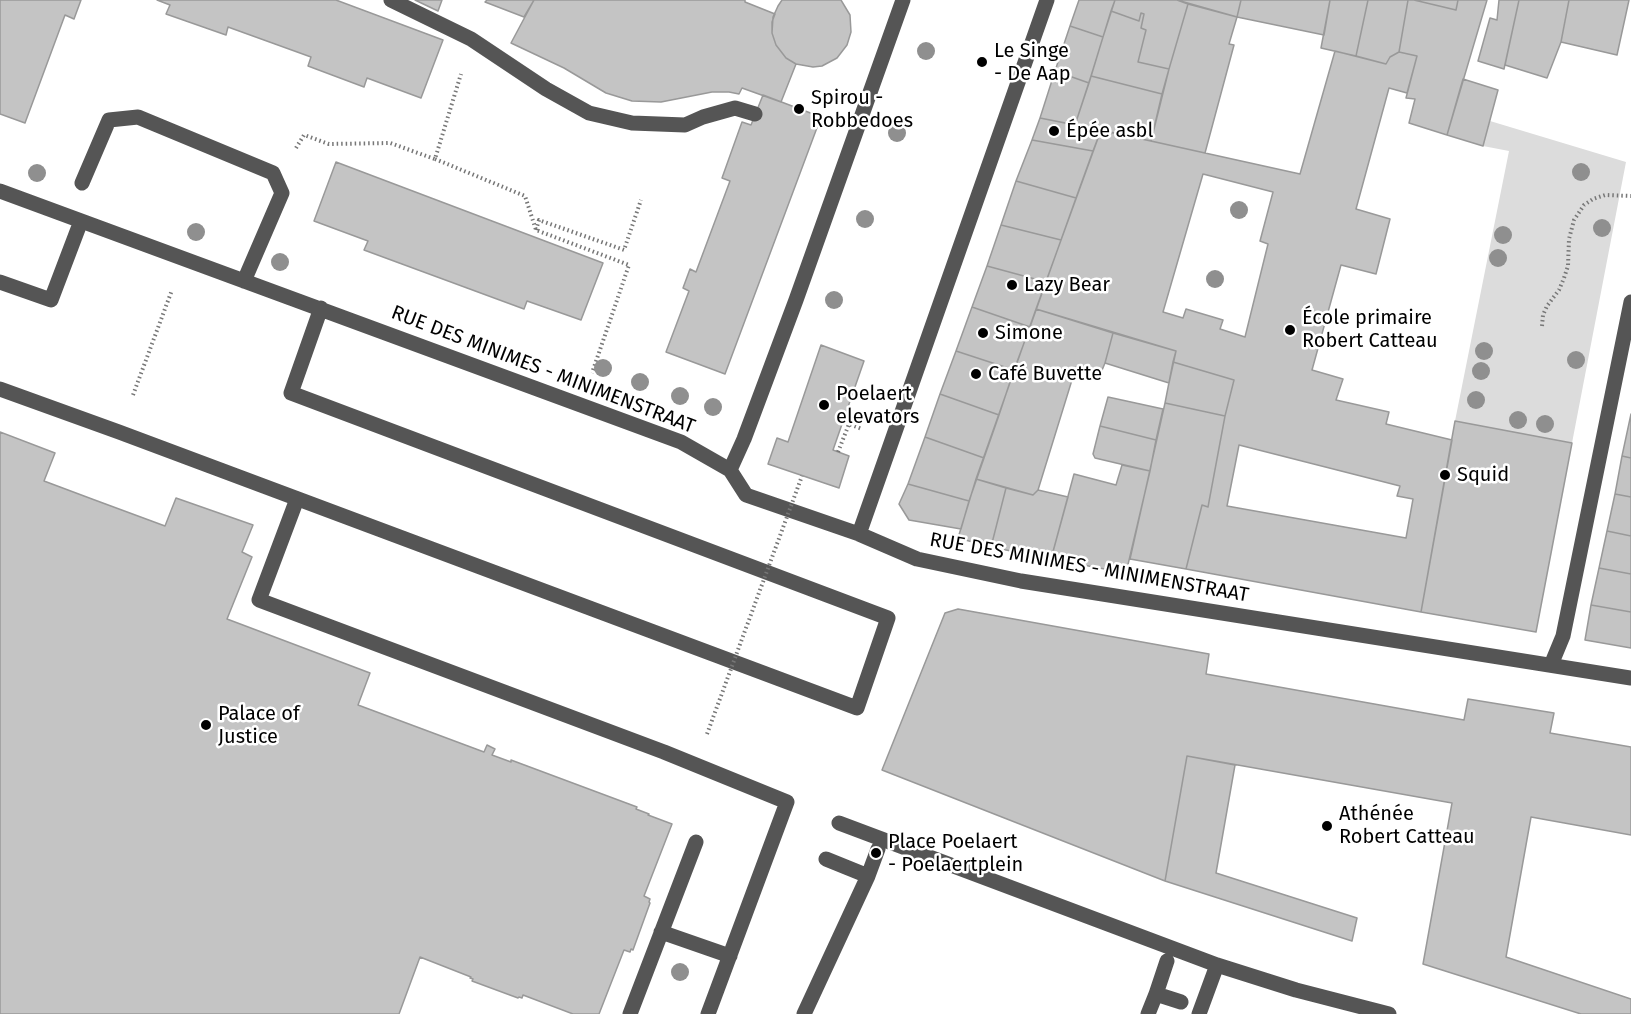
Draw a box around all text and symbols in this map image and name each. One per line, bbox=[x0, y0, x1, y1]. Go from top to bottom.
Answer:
place label: Le Singe - De Aap bbox=[994, 39, 1071, 86]
marker: Le Singe - De Aap bbox=[975, 55, 989, 69]
place label: Spirou - Robbedoes bbox=[811, 86, 913, 133]
marker: Spirou - Robbedoes bbox=[792, 102, 806, 116]
place label: Épée asbl bbox=[1066, 119, 1153, 143]
marker: Épée asbl bbox=[1047, 124, 1061, 138]
place label: Lazy Bear bbox=[1024, 273, 1110, 297]
marker: Lazy Bear bbox=[1005, 278, 1019, 292]
street label: RUE DES MINIMES - MINIMENSTRAAT bbox=[388, 301, 698, 439]
place label: École primaire Robert Catteau bbox=[1302, 306, 1438, 353]
place label: Simone bbox=[995, 321, 1063, 345]
marker: École primaire Robert Catteau bbox=[1283, 323, 1297, 337]
marker: Simone bbox=[976, 326, 990, 340]
place label: Café Buvette bbox=[988, 362, 1102, 386]
marker: Café Buvette bbox=[969, 367, 983, 381]
place label: Poelaert elevators bbox=[836, 382, 919, 429]
marker: Poelaert elevators bbox=[817, 398, 831, 412]
place label: Squid bbox=[1457, 463, 1509, 487]
marker: Squid bbox=[1438, 468, 1452, 482]
street label: RUE DES MINIMES - MINIMENSTRAAT bbox=[928, 528, 1250, 608]
place label: Palace of Justice bbox=[218, 702, 300, 749]
marker: Palace of Justice bbox=[199, 718, 213, 732]
place label: Athénée Robert Catteau bbox=[1339, 802, 1475, 849]
marker: Athénée Robert Catteau bbox=[1320, 819, 1334, 833]
place label: Place Poelaert - Poelaertplein bbox=[888, 830, 1023, 877]
marker: Place Poelaert - Poelaertplein bbox=[869, 846, 883, 860]

